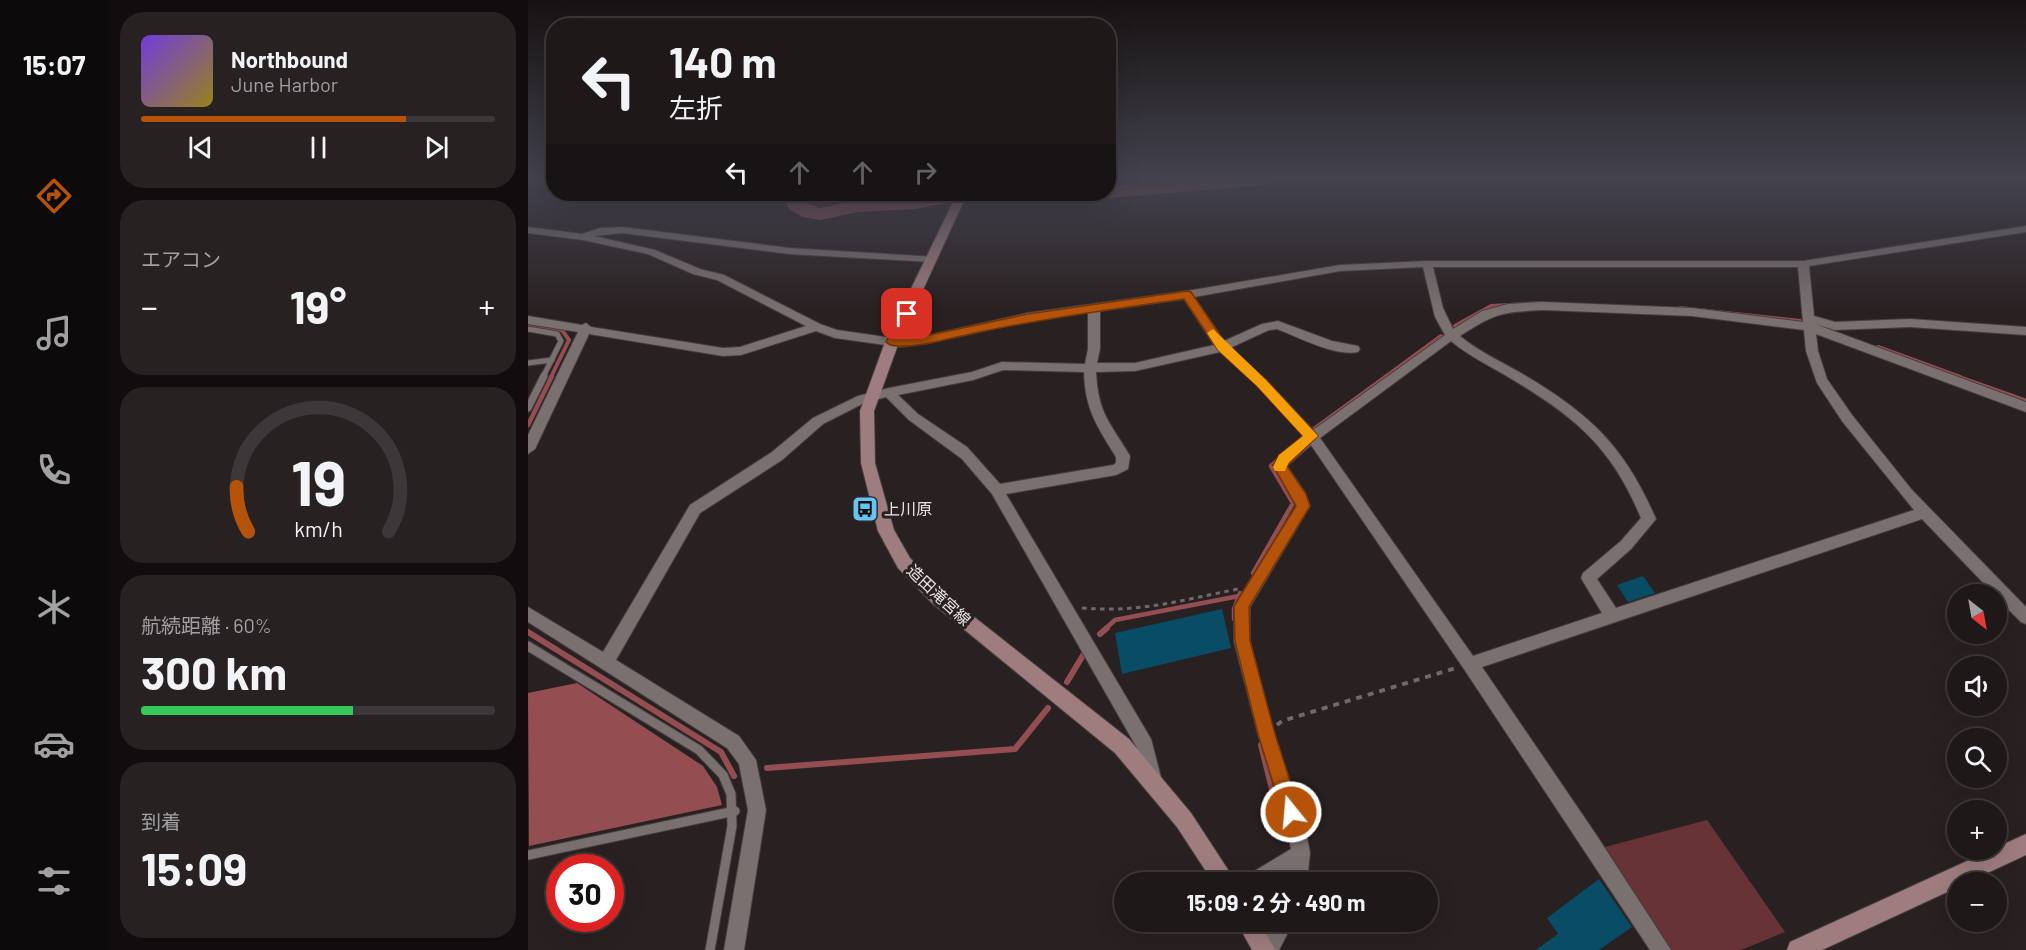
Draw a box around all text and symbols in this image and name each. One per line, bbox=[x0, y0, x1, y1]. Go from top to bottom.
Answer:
text: 140 m bbox=[669, 36, 777, 86]
icon: left bbox=[570, 42, 648, 120]
text: Northbound bbox=[231, 46, 348, 72]
text: 15:07 bbox=[23, 48, 85, 80]
text: June Harbor bbox=[231, 72, 338, 96]
text: 左折 bbox=[669, 91, 723, 123]
icon: previous bbox=[184, 131, 217, 164]
icon: pause bbox=[302, 131, 335, 164]
icon: next bbox=[420, 131, 453, 164]
icon: left bbox=[720, 156, 753, 189]
icon: ahead bbox=[783, 156, 816, 189]
icon: ahead bbox=[846, 156, 879, 189]
icon: right bbox=[909, 156, 942, 189]
icon: directions bbox=[33, 175, 75, 217]
text: エアコン bbox=[141, 247, 221, 271]
text: 19° bbox=[290, 279, 346, 333]
text: − bbox=[141, 286, 158, 326]
text: + bbox=[479, 286, 495, 326]
pin bbox=[881, 288, 932, 339]
icon: arrive bbox=[890, 297, 923, 330]
icon: music bbox=[33, 312, 75, 354]
text: 19 bbox=[290, 444, 346, 518]
icon: phone bbox=[33, 449, 75, 491]
bus stop icon: 上川原 bbox=[850, 494, 880, 524]
place label: 上川原 bbox=[884, 499, 932, 518]
text: km/h bbox=[294, 516, 342, 541]
street label: 造田滝宮線 bbox=[904, 560, 975, 629]
north arrow bbox=[1947, 584, 2007, 644]
map controls bbox=[1947, 584, 2007, 932]
icon: climate bbox=[33, 586, 75, 628]
text: 航続距離 · 60% bbox=[141, 613, 272, 637]
text: 300 km bbox=[141, 645, 287, 699]
button: sound bbox=[1947, 656, 2007, 716]
icon: car bbox=[33, 723, 75, 765]
button: search bbox=[1947, 728, 2007, 788]
position arrow bbox=[1259, 780, 1323, 844]
button: + bbox=[1947, 800, 2007, 860]
text: 到着 bbox=[141, 809, 181, 833]
text: 15:09 bbox=[141, 841, 247, 895]
speed limit sign: 30 bbox=[546, 854, 624, 932]
icon: filters bbox=[33, 860, 75, 902]
button: − bbox=[1947, 872, 2007, 932]
text: 15:09 · 2 分 · 490 m bbox=[1187, 889, 1365, 915]

